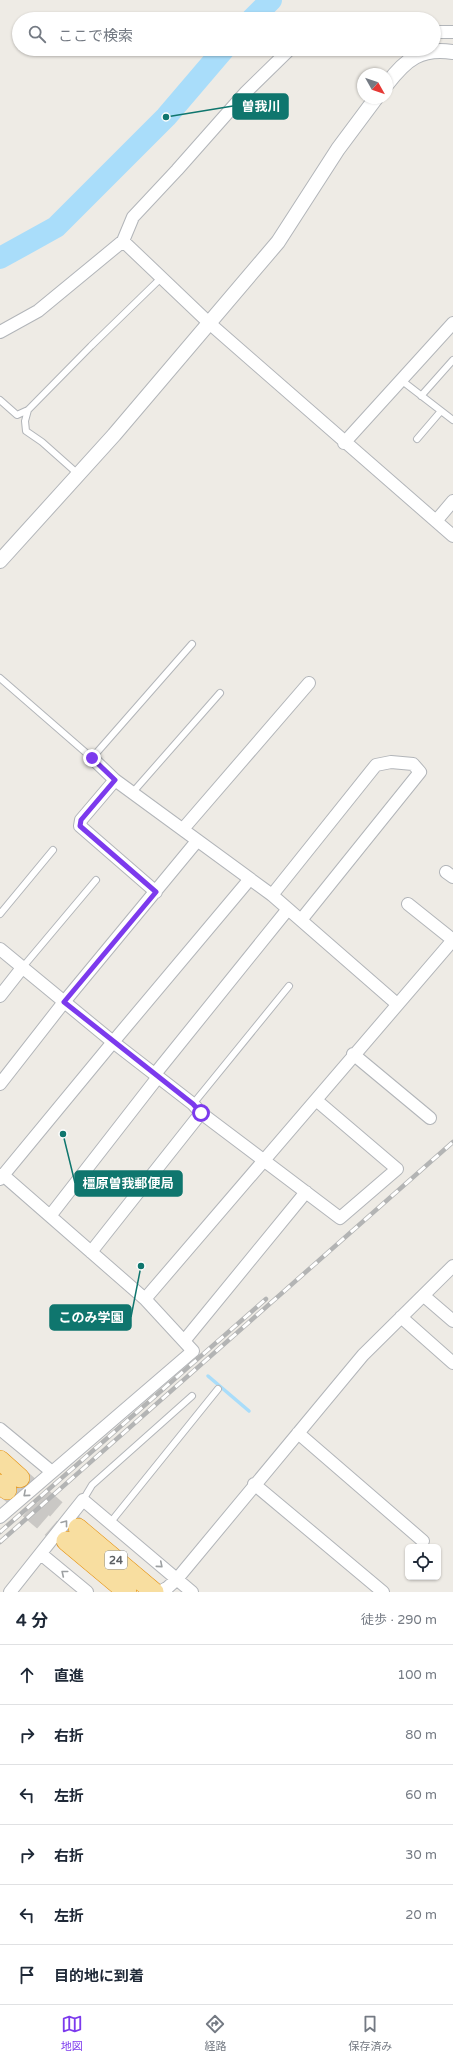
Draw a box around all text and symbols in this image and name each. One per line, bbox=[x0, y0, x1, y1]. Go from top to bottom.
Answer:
search box bbox=[12, 12, 441, 56]
icon: search bbox=[26, 23, 48, 45]
text: ここで検索 bbox=[58, 27, 133, 45]
north arrow bbox=[357, 68, 393, 104]
callout: 曽我川 bbox=[233, 94, 288, 119]
text: 曽我川 bbox=[241, 99, 281, 115]
route end bbox=[83, 749, 101, 767]
route start bbox=[192, 1104, 210, 1122]
callout: 橿原曽我郵便局 bbox=[75, 1171, 182, 1196]
text: 橿原曽我郵便局 bbox=[82, 1176, 174, 1192]
callout: このみ学園 bbox=[50, 1305, 131, 1330]
text: このみ学園 bbox=[58, 1310, 124, 1326]
one-way arrow bbox=[23, 1490, 31, 1497]
one-way arrow bbox=[60, 1521, 67, 1528]
map controls bbox=[405, 1544, 441, 1580]
button: locate bbox=[405, 1544, 441, 1580]
road number: 24 bbox=[105, 1551, 127, 1569]
one-way arrow bbox=[155, 1560, 162, 1567]
one-way arrow bbox=[61, 1571, 69, 1578]
text: 4 分 bbox=[16, 1610, 48, 1631]
text: 徒歩 · 290 m bbox=[361, 1612, 437, 1628]
icon: ahead bbox=[16, 1664, 38, 1686]
text: 直進 bbox=[54, 1667, 84, 1685]
text: 100 m bbox=[397, 1667, 437, 1683]
icon: right bbox=[16, 1724, 38, 1746]
text: 右折 bbox=[54, 1727, 84, 1745]
text: 80 m bbox=[405, 1727, 437, 1743]
icon: left bbox=[16, 1784, 38, 1806]
text: 左折 bbox=[54, 1787, 84, 1805]
text: 60 m bbox=[405, 1787, 437, 1803]
icon: right bbox=[16, 1844, 38, 1866]
text: 右折 bbox=[54, 1847, 84, 1865]
text: 30 m bbox=[405, 1847, 437, 1863]
icon: left bbox=[16, 1904, 38, 1926]
text: 左折 bbox=[54, 1907, 84, 1925]
text: 20 m bbox=[405, 1907, 437, 1923]
icon: arrive bbox=[16, 1964, 38, 1986]
text: 目的地に到着 bbox=[54, 1967, 144, 1985]
tab: 地図 bbox=[61, 2013, 83, 2053]
tab: 経路 bbox=[204, 2013, 226, 2053]
tab: 保存済み bbox=[348, 2013, 392, 2053]

